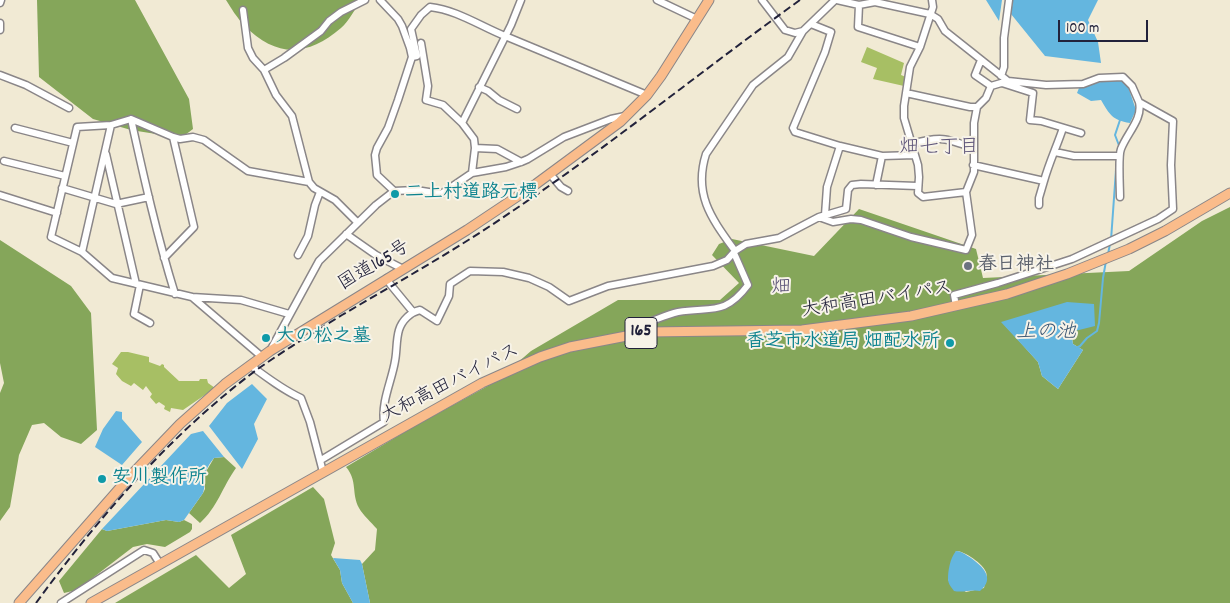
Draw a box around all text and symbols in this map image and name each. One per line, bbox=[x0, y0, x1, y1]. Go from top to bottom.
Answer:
scale bar bbox=[1060, 10, 1150, 42]
text: 100 m bbox=[1066, 18, 1099, 40]
district label: 畑七丁目 bbox=[899, 137, 979, 161]
place label: 二上村道路元標 bbox=[405, 183, 538, 205]
marker: 二上村道路元標 bbox=[389, 188, 401, 200]
street label: 国道165号 bbox=[335, 237, 415, 297]
place label: 春日神社 bbox=[978, 255, 1054, 277]
marker: 春日神社 bbox=[962, 260, 974, 272]
district label: 畑 bbox=[771, 277, 791, 301]
street label: 大和高田バイパス bbox=[800, 278, 954, 324]
road number: 165 bbox=[625, 317, 657, 348]
water label: 上の池 bbox=[1016, 322, 1076, 346]
place label: 大の松之墓 bbox=[276, 327, 371, 349]
marker: 大の松之墓 bbox=[260, 332, 272, 344]
place label: 香芝市水道局 畑配水所 bbox=[746, 332, 940, 354]
marker: 香芝市水道局 畑配水所 bbox=[944, 337, 956, 349]
street label: 大和高田バイパス bbox=[378, 340, 524, 430]
place label: 安川製作所 bbox=[112, 468, 207, 490]
marker: 安川製作所 bbox=[96, 473, 108, 485]

